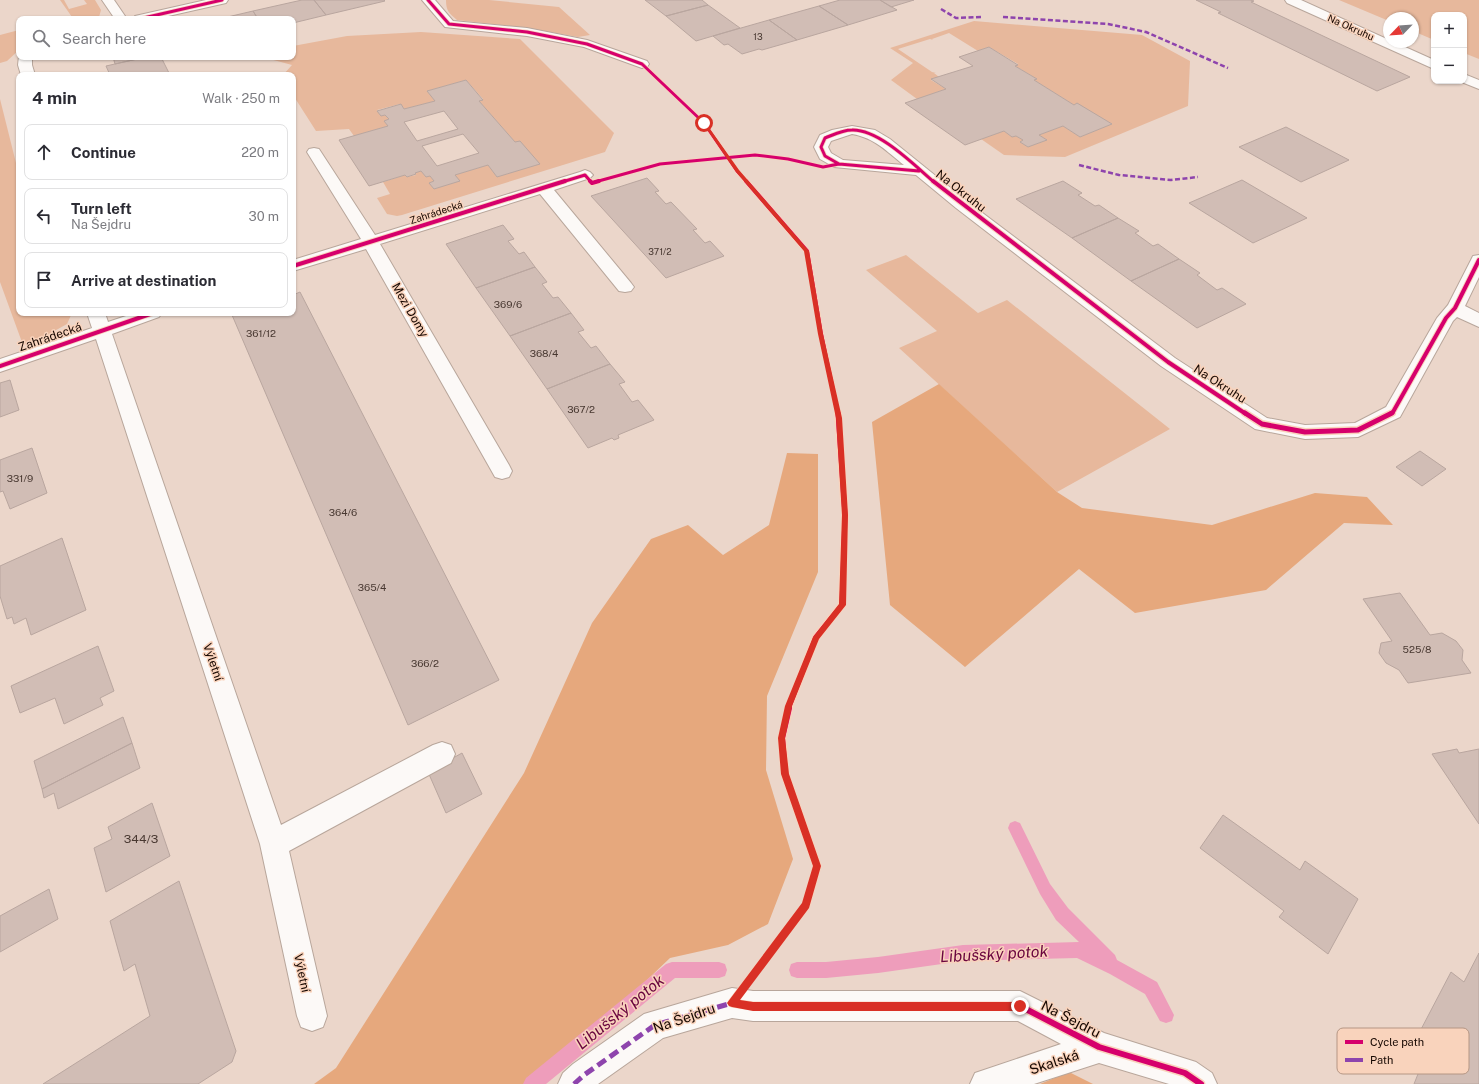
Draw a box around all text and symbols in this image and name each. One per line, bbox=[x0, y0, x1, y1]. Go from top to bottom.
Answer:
street label: Na Okruhu bbox=[1326, 11, 1376, 43]
north arrow bbox=[1383, 12, 1419, 48]
map controls bbox=[1431, 12, 1467, 84]
button: + bbox=[1431, 12, 1467, 48]
search box bbox=[16, 16, 296, 60]
icon: search bbox=[30, 27, 52, 49]
text: Search here bbox=[62, 30, 146, 47]
house number: 13 bbox=[753, 31, 763, 42]
button: − bbox=[1431, 48, 1467, 84]
text: 4 min bbox=[32, 88, 77, 108]
text: Walk · 250 m bbox=[202, 91, 280, 106]
route start bbox=[695, 114, 713, 132]
icon: ahead bbox=[33, 141, 55, 163]
text: Continue bbox=[71, 144, 136, 161]
text: 220 m bbox=[241, 145, 279, 160]
street label: Na Okruhu bbox=[933, 167, 989, 215]
street label: Zahrádecká bbox=[408, 198, 464, 226]
text: Turn left bbox=[71, 200, 132, 217]
icon: left bbox=[33, 205, 55, 227]
text: 30 m bbox=[249, 209, 279, 224]
text: Na Šejdru bbox=[71, 217, 131, 232]
house number: 371/2 bbox=[648, 246, 672, 257]
icon: arrive bbox=[33, 269, 55, 291]
text: Arrive at destination bbox=[71, 272, 216, 289]
street label: Mezi Domy bbox=[389, 280, 431, 340]
house number: 369/6 bbox=[494, 298, 522, 310]
street label: Zahrádecká bbox=[17, 320, 83, 354]
house number: 361/12 bbox=[246, 327, 276, 339]
house number: 368/4 bbox=[530, 347, 558, 359]
street label: Na Okruhu bbox=[1191, 362, 1249, 406]
house number: 367/2 bbox=[567, 403, 595, 415]
house number: 331/9 bbox=[7, 472, 33, 484]
house number: 364/6 bbox=[329, 506, 357, 518]
house number: 365/4 bbox=[358, 581, 386, 593]
street label: Výletní bbox=[200, 641, 226, 684]
house number: 525/8 bbox=[1403, 643, 1431, 655]
house number: 366/2 bbox=[411, 657, 439, 669]
house number: 344/3 bbox=[124, 832, 158, 846]
water label: Libušský potok bbox=[939, 942, 1049, 966]
street label: Výletní bbox=[291, 953, 313, 995]
water label: Libušský potok bbox=[572, 970, 668, 1053]
street label: Na Šejdru bbox=[1039, 996, 1104, 1041]
route end bbox=[1011, 997, 1029, 1015]
street label: Na Šejdru bbox=[650, 999, 717, 1036]
legend bbox=[1337, 1028, 1469, 1074]
text: Cycle path bbox=[1370, 1036, 1424, 1048]
street label: Skalská bbox=[1027, 1046, 1081, 1078]
text: Path bbox=[1370, 1054, 1393, 1066]

